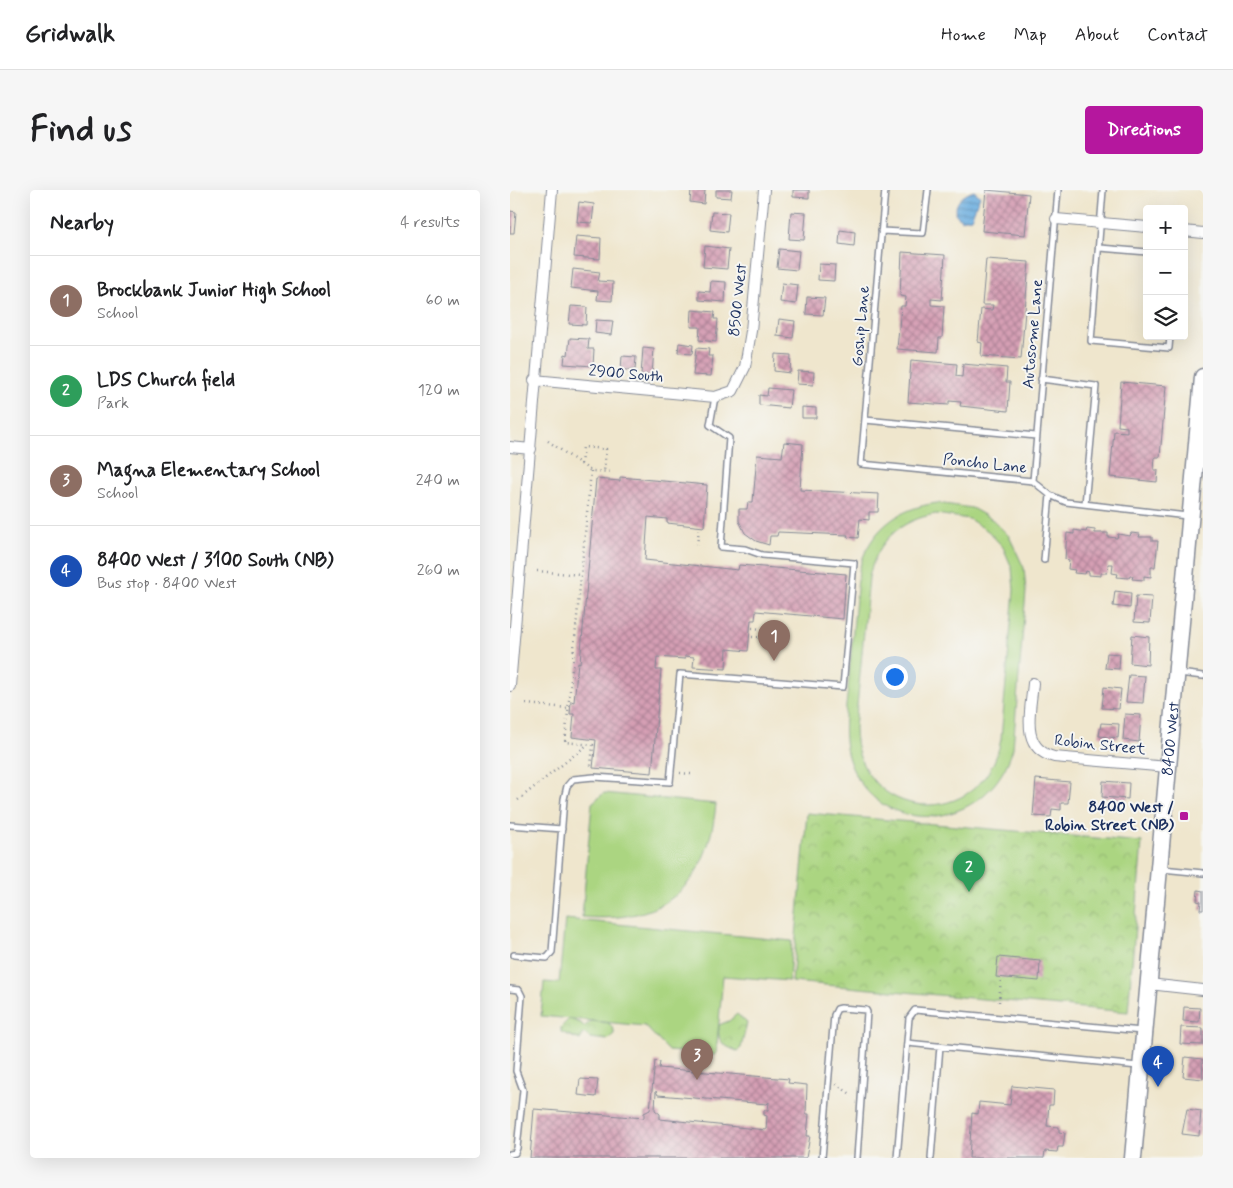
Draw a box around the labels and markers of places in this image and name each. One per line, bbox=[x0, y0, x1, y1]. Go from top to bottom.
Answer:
pin: 1 bbox=[758, 620, 790, 661]
place label: 8400 West / Robin Street (NB) bbox=[1045, 797, 1174, 836]
marker: 8400 West / Robin Street (NB) bbox=[1178, 810, 1190, 822]
pin: 2 bbox=[953, 851, 985, 892]
pin: 3 bbox=[681, 1039, 713, 1080]
pin: 4 bbox=[1142, 1046, 1174, 1087]

